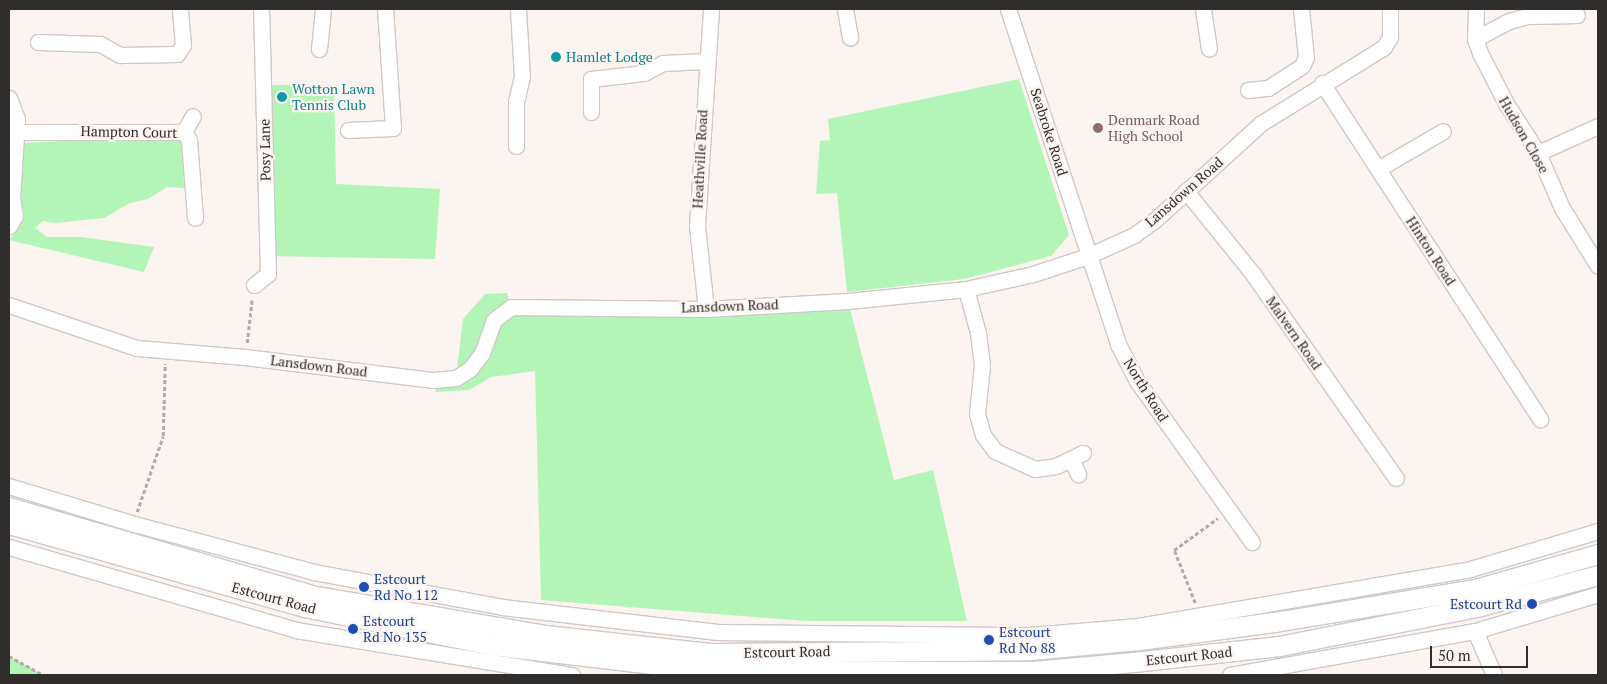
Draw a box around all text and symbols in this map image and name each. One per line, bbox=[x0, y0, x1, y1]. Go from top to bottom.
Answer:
place label: Hamlet Lodge bbox=[566, 49, 653, 65]
marker: Hamlet Lodge bbox=[550, 51, 562, 63]
place label: Wotton Lawn Tennis Club bbox=[292, 81, 375, 114]
street label: Seabroke Road bbox=[1027, 86, 1071, 178]
marker: Wotton Lawn Tennis Club bbox=[276, 91, 288, 103]
street label: Hudson Close bbox=[1495, 94, 1553, 176]
street label: Heathville Road bbox=[689, 109, 711, 209]
place label: Denmark Road High School bbox=[1108, 112, 1200, 144]
street label: Posy Lane bbox=[256, 119, 274, 181]
marker: Denmark Road High School bbox=[1092, 122, 1104, 134]
street label: Hampton Court bbox=[80, 123, 178, 141]
street label: Lansdown Road bbox=[1142, 154, 1226, 230]
street label: Hinton Road bbox=[1403, 213, 1459, 289]
street label: Malvern Road bbox=[1263, 293, 1325, 373]
street label: Lansdown Road bbox=[681, 296, 779, 316]
street label: Lansdown Road bbox=[270, 352, 368, 380]
street label: North Road bbox=[1120, 355, 1172, 425]
place label: Estcourt Rd No 112 bbox=[374, 571, 438, 604]
street label: Estcourt Road bbox=[230, 579, 318, 617]
marker: Estcourt Rd No 112 bbox=[358, 581, 370, 593]
place label: Estcourt Rd bbox=[1450, 596, 1522, 612]
marker: Estcourt Rd bbox=[1526, 598, 1538, 610]
place label: Estcourt Rd No 135 bbox=[363, 613, 427, 646]
marker: Estcourt Rd No 135 bbox=[347, 623, 359, 635]
place label: Estcourt Rd No 88 bbox=[999, 624, 1055, 656]
marker: Estcourt Rd No 88 bbox=[983, 634, 995, 646]
scale bar bbox=[1432, 636, 1530, 668]
street label: Estcourt Road bbox=[744, 643, 830, 661]
street label: Estcourt Road bbox=[1145, 643, 1233, 669]
text: 50 m bbox=[1438, 645, 1471, 665]

